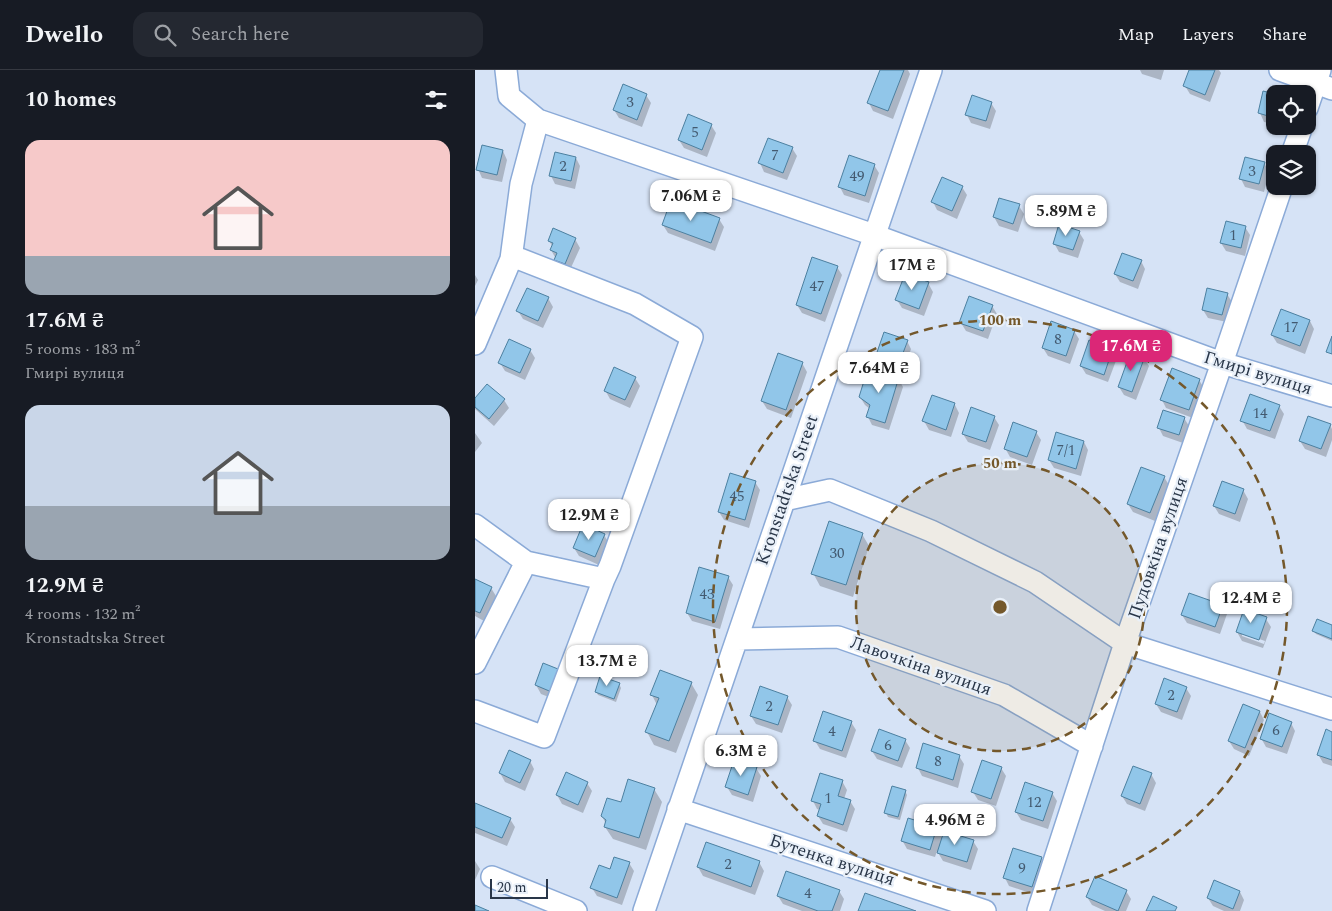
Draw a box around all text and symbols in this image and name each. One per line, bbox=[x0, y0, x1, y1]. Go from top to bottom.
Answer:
search box bbox=[133, 12, 483, 57]
text: Dwello bbox=[25, 17, 103, 53]
text: Search here bbox=[191, 20, 290, 49]
icon: search bbox=[151, 21, 179, 49]
text: Map bbox=[1118, 21, 1154, 48]
text: Layers bbox=[1182, 21, 1234, 48]
text: Share bbox=[1262, 21, 1307, 48]
text: 10 homes bbox=[25, 84, 117, 116]
map controls bbox=[1266, 85, 1316, 195]
button: locate bbox=[1266, 85, 1316, 135]
icon: filters bbox=[422, 86, 450, 114]
house number: 3 bbox=[626, 91, 634, 114]
house number: 5 bbox=[691, 121, 699, 144]
house number: 7 bbox=[771, 144, 779, 167]
button: layers bbox=[1266, 145, 1316, 195]
house number: 2 bbox=[559, 155, 567, 178]
house number: 3 bbox=[1248, 160, 1256, 183]
house number: 49 bbox=[849, 165, 865, 188]
icon: home bbox=[193, 173, 283, 263]
pin: 7.06M ₴ bbox=[645, 180, 737, 222]
text: 7.06M ₴ bbox=[661, 184, 721, 208]
pin: 5.89M ₴ bbox=[1020, 194, 1112, 237]
text: 5.89M ₴ bbox=[1036, 199, 1096, 223]
house number: 1 bbox=[1229, 224, 1237, 247]
pin: 17M ₴ bbox=[877, 248, 947, 291]
text: 17M ₴ bbox=[889, 253, 935, 277]
house number: 47 bbox=[809, 275, 825, 298]
text: 17.6M ₴ bbox=[25, 305, 104, 337]
text: 100 m bbox=[979, 309, 1022, 332]
house number: 17 bbox=[1283, 316, 1299, 339]
house number: 8 bbox=[1054, 328, 1062, 351]
pin: 17.6M ₴ bbox=[1085, 330, 1177, 372]
text: 17.6M ₴ bbox=[1101, 334, 1161, 358]
text: 5 rooms · 183 m² bbox=[25, 337, 140, 361]
street label: Гмирі вулиця bbox=[1200, 344, 1316, 402]
pin: 7.64M ₴ bbox=[833, 352, 925, 394]
text: 7.64M ₴ bbox=[849, 356, 909, 380]
text: Гмирі вулиця bbox=[25, 361, 125, 385]
house number: 14 bbox=[1252, 402, 1268, 425]
street label: Kronstadtska Street bbox=[749, 411, 825, 569]
icon: home bbox=[193, 438, 283, 528]
house number: 7/1 bbox=[1057, 439, 1075, 462]
text: 50 m bbox=[983, 452, 1018, 475]
street label: Пудовкіна вулиця bbox=[1121, 473, 1195, 623]
house number: 45 bbox=[729, 485, 745, 508]
pin: 12.9M ₴ bbox=[543, 498, 635, 541]
text: 12.9M ₴ bbox=[559, 503, 619, 527]
house number: 30 bbox=[829, 542, 845, 565]
text: 12.9M ₴ bbox=[25, 570, 104, 602]
pin: 12.4M ₴ bbox=[1205, 582, 1297, 624]
house number: 43 bbox=[699, 583, 715, 606]
text: 12.4M ₴ bbox=[1221, 586, 1281, 610]
centre of rings bbox=[991, 598, 1009, 616]
text: 4 rooms · 132 m² bbox=[25, 602, 140, 626]
text: Kronstadtska Street bbox=[25, 626, 165, 650]
street label: Лавочкіна вулиця bbox=[847, 629, 995, 703]
pin: 13.7M ₴ bbox=[561, 644, 653, 687]
text: 13.7M ₴ bbox=[577, 649, 637, 673]
house number: 2 bbox=[1167, 684, 1175, 707]
house number: 2 bbox=[765, 695, 773, 718]
house number: 6 bbox=[1272, 719, 1280, 742]
house number: 4 bbox=[828, 720, 836, 743]
pin: 6.3M ₴ bbox=[700, 734, 782, 777]
house number: 6 bbox=[884, 734, 892, 757]
text: 6.3M ₴ bbox=[715, 739, 767, 763]
house number: 8 bbox=[934, 750, 942, 773]
house number: 1 bbox=[824, 787, 832, 810]
house number: 12 bbox=[1026, 791, 1042, 814]
pin: 4.96M ₴ bbox=[909, 804, 1001, 846]
text: 4.96M ₴ bbox=[925, 808, 985, 832]
street label: Бутенка вулиця bbox=[766, 827, 898, 893]
house number: 2 bbox=[724, 853, 732, 876]
house number: 9 bbox=[1018, 857, 1026, 880]
scale bar bbox=[490, 876, 547, 899]
text: 20 m bbox=[497, 877, 527, 898]
house number: 4 bbox=[804, 882, 812, 905]

